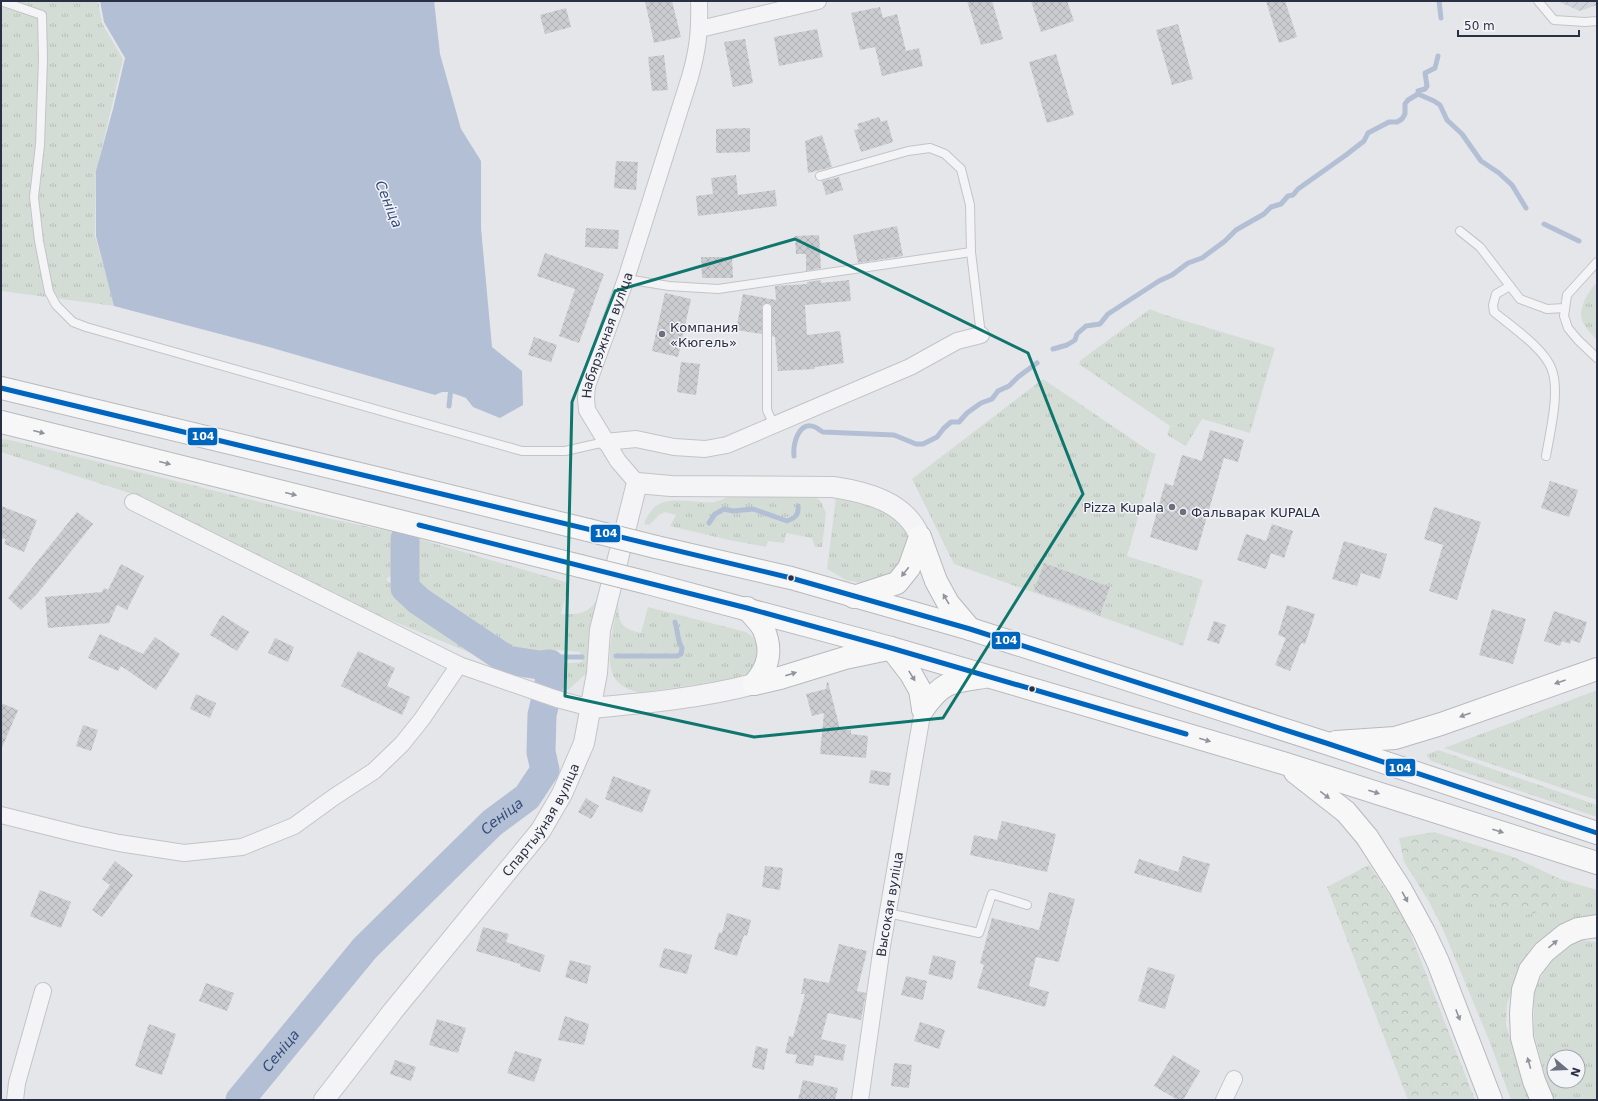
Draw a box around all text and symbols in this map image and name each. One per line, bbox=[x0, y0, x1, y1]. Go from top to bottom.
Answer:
scale bar bbox=[1458, 12, 1579, 38]
text: 50 m bbox=[1464, 19, 1495, 33]
water label: Сеніца bbox=[372, 178, 406, 230]
street label: Набярэжная вуліца bbox=[578, 270, 635, 399]
place label: Компания «Кюгель» bbox=[670, 320, 738, 350]
marker: Компания «Кюгель» bbox=[657, 329, 667, 339]
line badge: 104 bbox=[187, 427, 218, 446]
one-way arrow bbox=[33, 429, 45, 435]
text: 104 bbox=[192, 430, 215, 443]
one-way arrow bbox=[159, 461, 171, 467]
one-way arrow bbox=[285, 491, 297, 497]
place label: Pizza Kupala bbox=[1083, 500, 1164, 515]
marker: Pizza Kupala bbox=[1167, 502, 1177, 512]
place label: Фальварак KUPALA bbox=[1191, 505, 1320, 520]
marker: Фальварак KUPALA bbox=[1178, 507, 1188, 517]
line badge: 104 bbox=[590, 524, 621, 543]
text: 104 bbox=[595, 527, 618, 540]
one-way arrow bbox=[901, 567, 910, 578]
unlabelled marker bbox=[786, 573, 796, 583]
one-way arrow bbox=[942, 593, 949, 604]
line badge: 104 bbox=[991, 631, 1021, 650]
text: 104 bbox=[995, 634, 1018, 647]
one-way arrow bbox=[909, 670, 916, 682]
one-way arrow bbox=[786, 671, 798, 677]
one-way arrow bbox=[1554, 679, 1566, 685]
unlabelled marker bbox=[1027, 684, 1037, 694]
one-way arrow bbox=[1459, 713, 1471, 719]
one-way arrow bbox=[1200, 737, 1212, 743]
line badge: 104 bbox=[1385, 758, 1416, 777]
street label: Спартыўная вуліца bbox=[499, 761, 582, 879]
text: 104 bbox=[1389, 762, 1412, 775]
one-way arrow bbox=[1368, 789, 1380, 795]
one-way arrow bbox=[1320, 791, 1330, 799]
water label: Сеніца bbox=[477, 795, 526, 838]
one-way arrow bbox=[1492, 828, 1504, 834]
street label: Высокая вуліца bbox=[873, 851, 906, 958]
one-way arrow bbox=[1401, 891, 1408, 902]
one-way arrow bbox=[1548, 940, 1558, 949]
one-way arrow bbox=[1455, 1009, 1461, 1021]
water label: Сеніца bbox=[259, 1026, 303, 1075]
north arrow bbox=[1546, 1049, 1586, 1089]
one-way arrow bbox=[1526, 1057, 1532, 1069]
text: N bbox=[1567, 1066, 1583, 1079]

